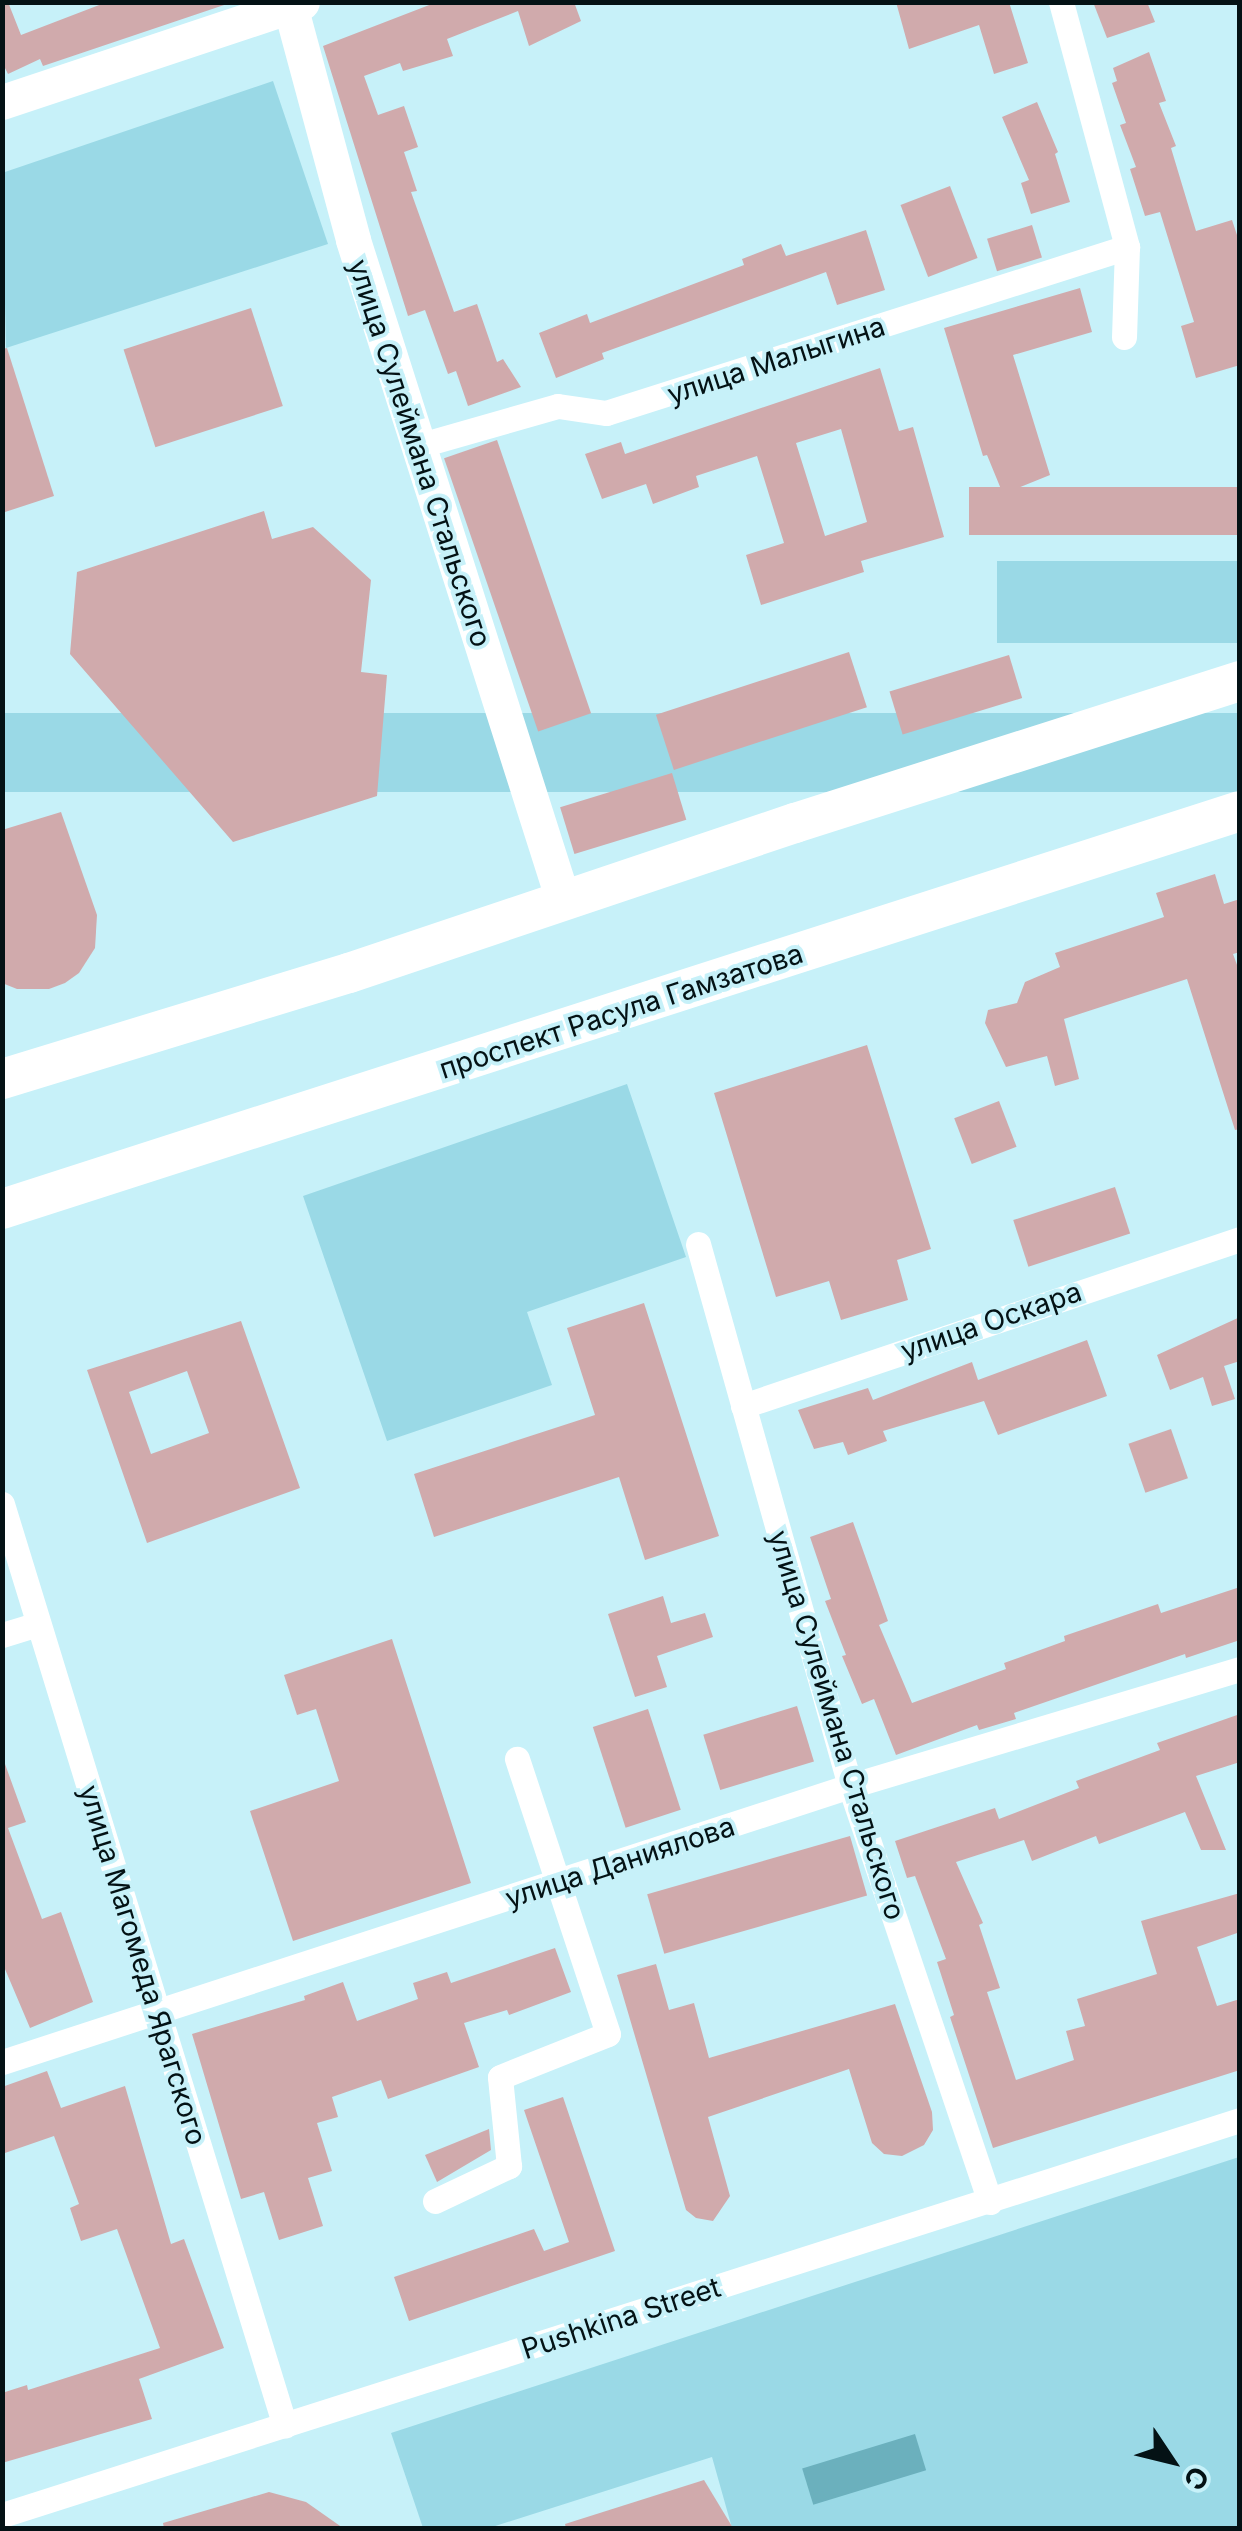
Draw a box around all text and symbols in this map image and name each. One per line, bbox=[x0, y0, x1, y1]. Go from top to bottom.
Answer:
street label: улица Сулеймана Стальского bbox=[341, 255, 499, 651]
street label: улица Малыгина bbox=[663, 309, 889, 411]
street label: проспект Расула Гамзатова bbox=[435, 936, 807, 1086]
street label: улица Оскара bbox=[896, 1274, 1086, 1368]
street label: улица Сулеймана Стальского bbox=[762, 1526, 912, 1924]
street label: улица Магомеда Ярагского bbox=[72, 1781, 214, 2149]
street label: улица Даниялова bbox=[501, 1809, 739, 1915]
street label: Pushkina Street bbox=[517, 2270, 725, 2366]
north arrow bbox=[1122, 2411, 1222, 2511]
text: С bbox=[1177, 2460, 1216, 2496]

